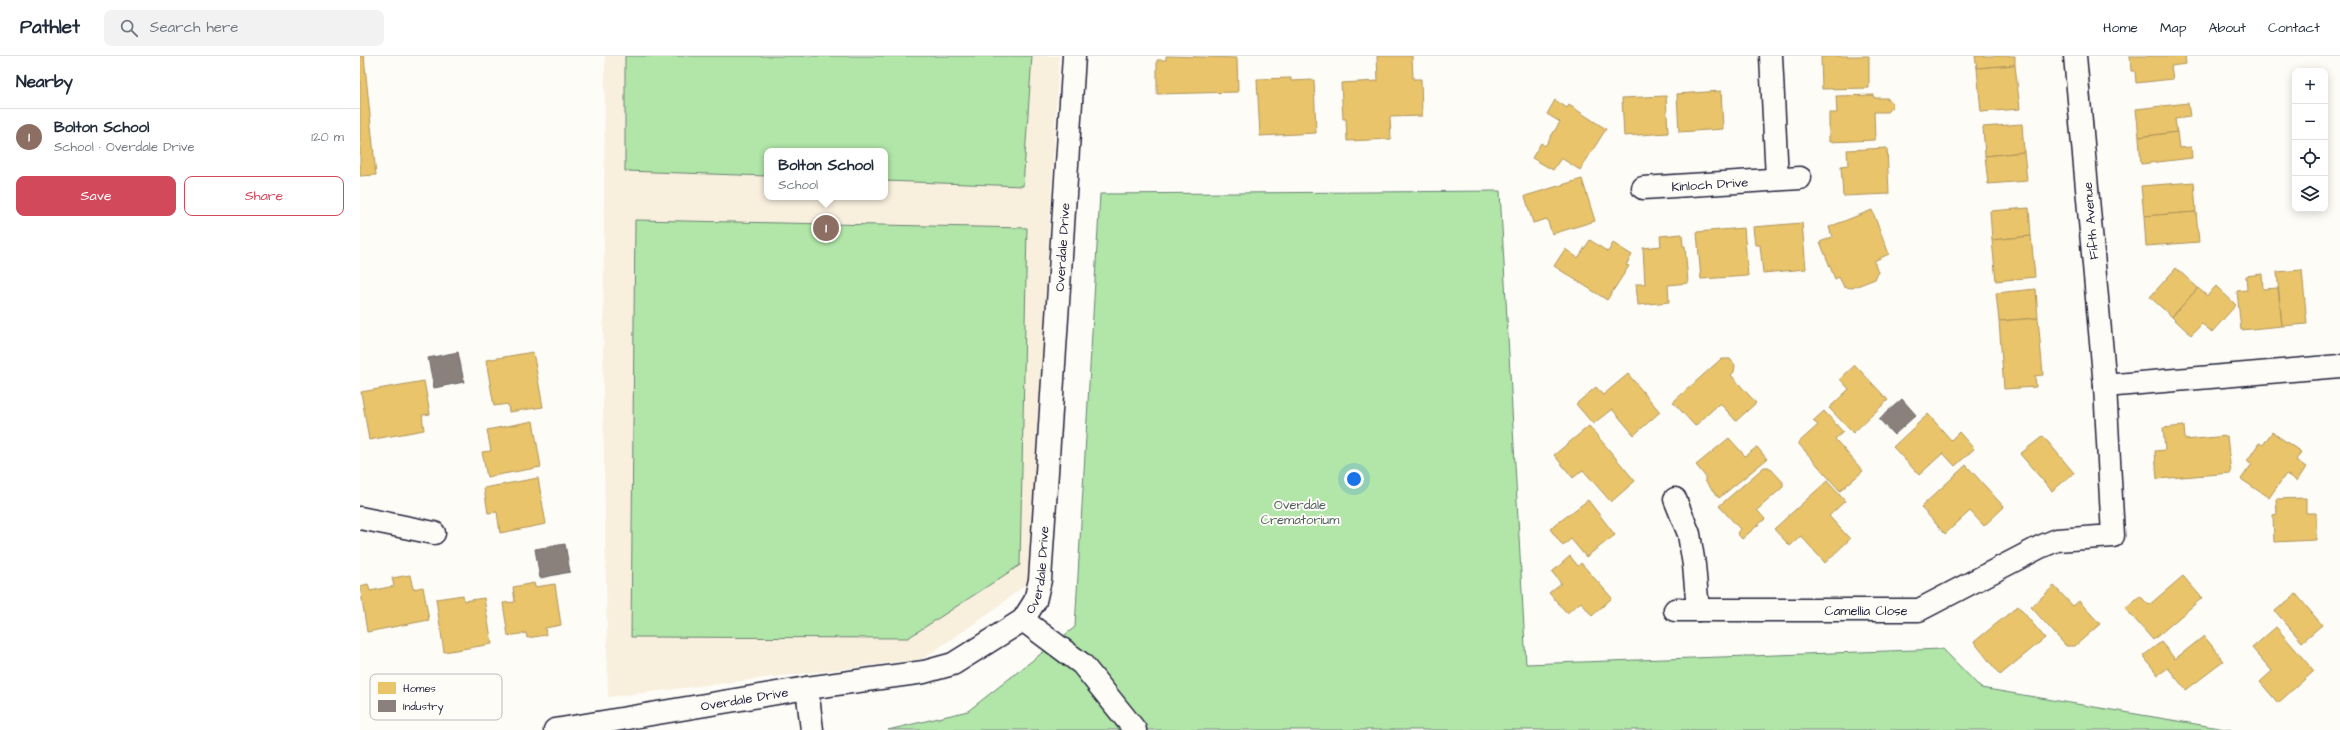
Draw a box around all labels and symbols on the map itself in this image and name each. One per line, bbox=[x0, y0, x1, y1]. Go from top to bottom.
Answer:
street label: Kinloch Drive bbox=[1671, 173, 1749, 196]
street label: Fifth Avenue bbox=[2079, 181, 2103, 260]
street label: Overdale Drive bbox=[1051, 202, 1074, 292]
pin: 1 bbox=[813, 213, 839, 243]
your location bbox=[1344, 469, 1364, 489]
park label: Overdale Crematorium bbox=[1261, 496, 1340, 529]
street label: Overdale Drive bbox=[1021, 526, 1053, 617]
street label: Camellia Close bbox=[1824, 602, 1908, 620]
legend bbox=[370, 674, 502, 720]
text: Homes bbox=[403, 681, 436, 696]
street label: Overdale Drive bbox=[699, 683, 790, 716]
text: Industry bbox=[403, 699, 443, 715]

